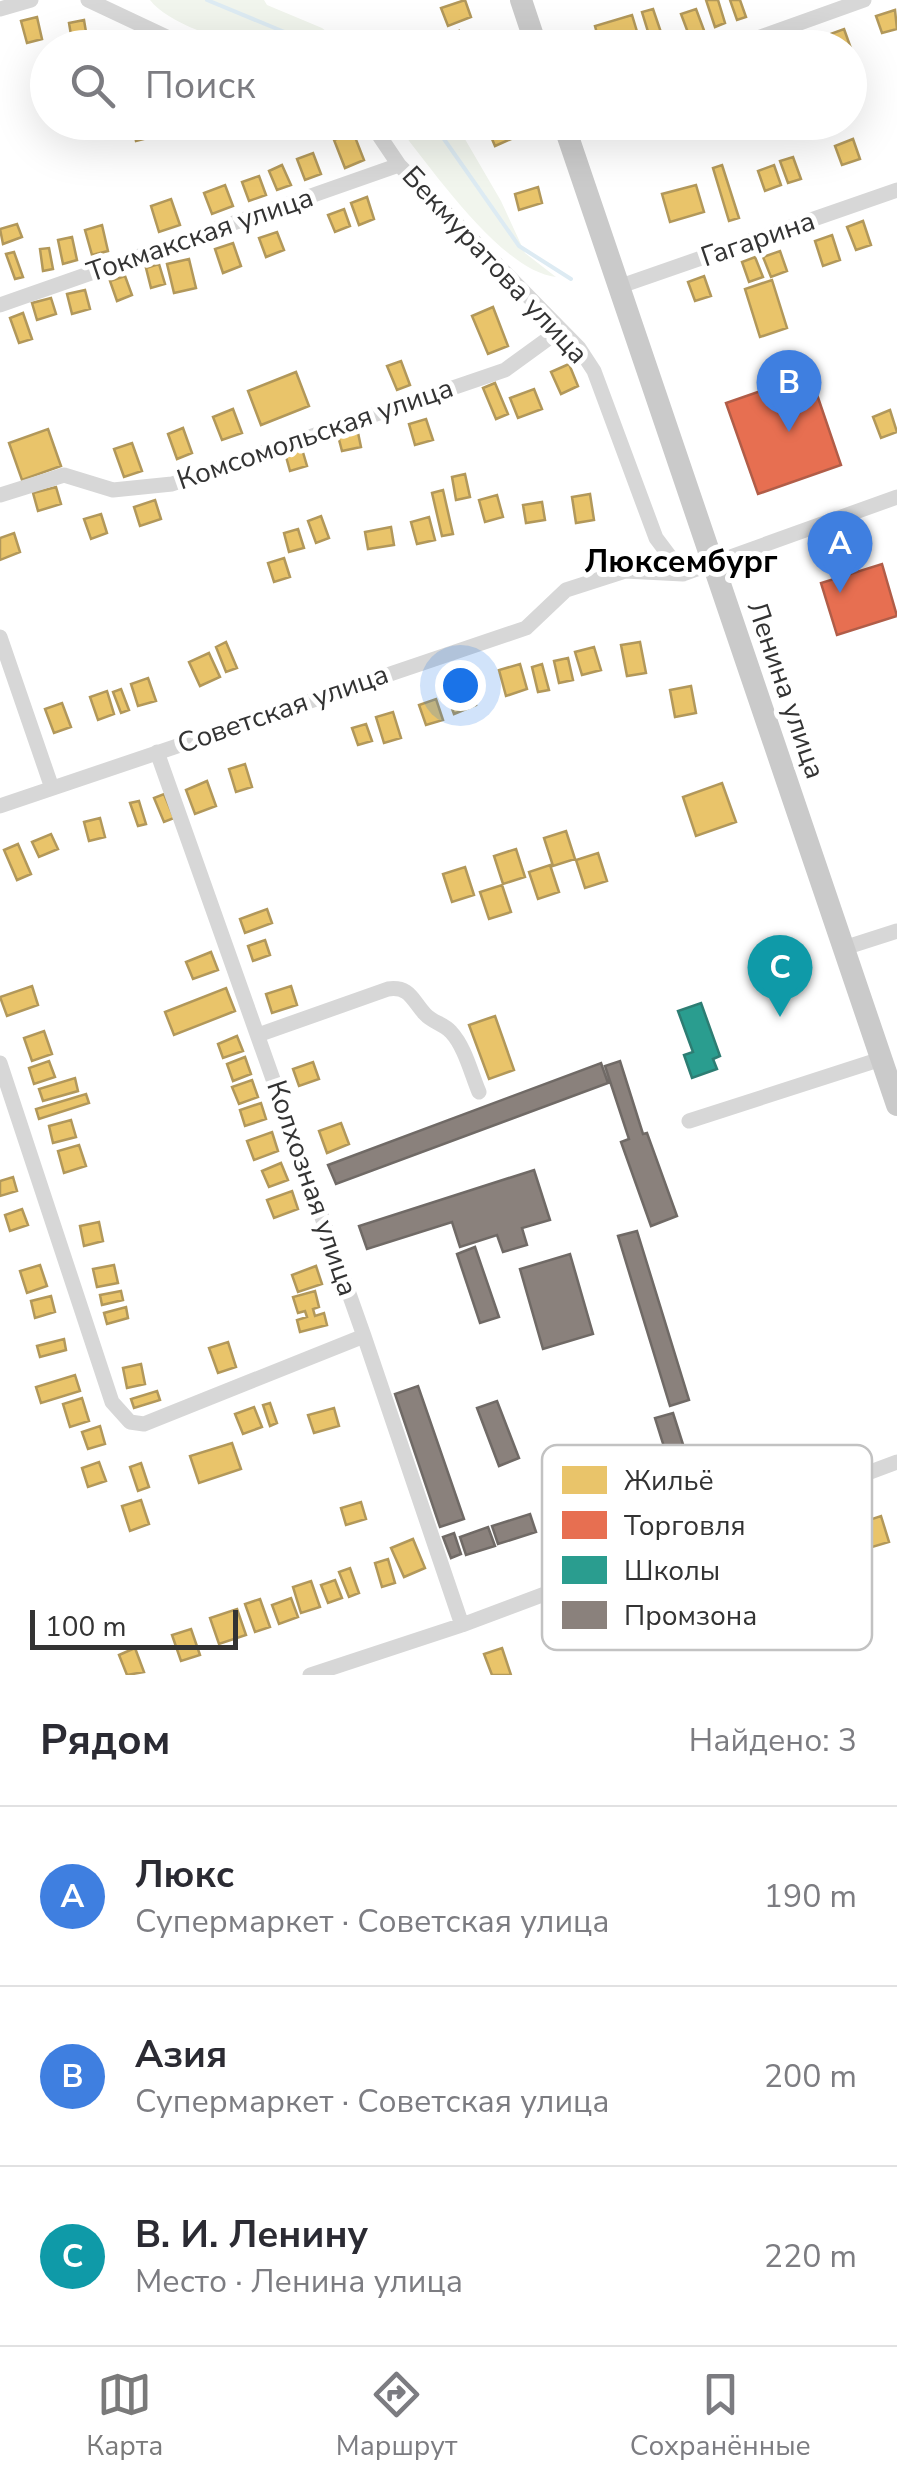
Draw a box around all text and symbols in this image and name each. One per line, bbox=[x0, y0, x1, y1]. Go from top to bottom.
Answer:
search box bbox=[30, 30, 867, 140]
icon: search bbox=[65, 58, 120, 113]
text: Поиск bbox=[145, 60, 255, 111]
street label: Бекмуратова улица bbox=[393, 158, 597, 372]
street label: Токмакская улица bbox=[82, 178, 318, 292]
street label: Гагарина bbox=[696, 202, 820, 276]
pin: B bbox=[756, 350, 822, 432]
street label: Комсомольская улица bbox=[172, 369, 458, 499]
pin: A bbox=[808, 510, 872, 593]
district label: Люксембург bbox=[584, 540, 778, 583]
street label: Ленина улица bbox=[738, 596, 834, 784]
street label: Советская улица bbox=[172, 655, 394, 763]
your location bbox=[435, 660, 486, 711]
pin: C bbox=[748, 934, 812, 1017]
street label: Колхозная улица bbox=[257, 1075, 367, 1301]
legend bbox=[542, 1445, 872, 1650]
text: Жильё bbox=[624, 1462, 714, 1500]
text: Торговля bbox=[624, 1507, 746, 1545]
text: Школы bbox=[624, 1552, 720, 1590]
text: Промзона bbox=[624, 1597, 757, 1635]
scale bar bbox=[30, 1605, 238, 1650]
text: 100 m bbox=[45, 1608, 127, 1646]
text: Рядом bbox=[40, 1712, 170, 1769]
text: Найдено: 3 bbox=[689, 1719, 857, 1762]
text: Люкс bbox=[135, 1849, 234, 1900]
text: A bbox=[61, 1875, 84, 1918]
text: 190 m bbox=[764, 1875, 857, 1918]
text: Супермаркет · Советская улица bbox=[135, 1900, 610, 1943]
text: Азия bbox=[135, 2029, 227, 2080]
text: B bbox=[61, 2055, 84, 2098]
text: 200 m bbox=[764, 2055, 857, 2098]
text: Супермаркет · Советская улица bbox=[135, 2080, 610, 2123]
text: В. И. Ленину bbox=[135, 2209, 368, 2260]
text: C bbox=[62, 2235, 83, 2278]
text: 220 m bbox=[764, 2235, 857, 2278]
text: Место · Ленина улица bbox=[135, 2260, 463, 2303]
tab: Карта bbox=[86, 2367, 163, 2465]
tab: Маршрут bbox=[336, 2367, 457, 2465]
tab: Сохранённые bbox=[630, 2367, 811, 2465]

